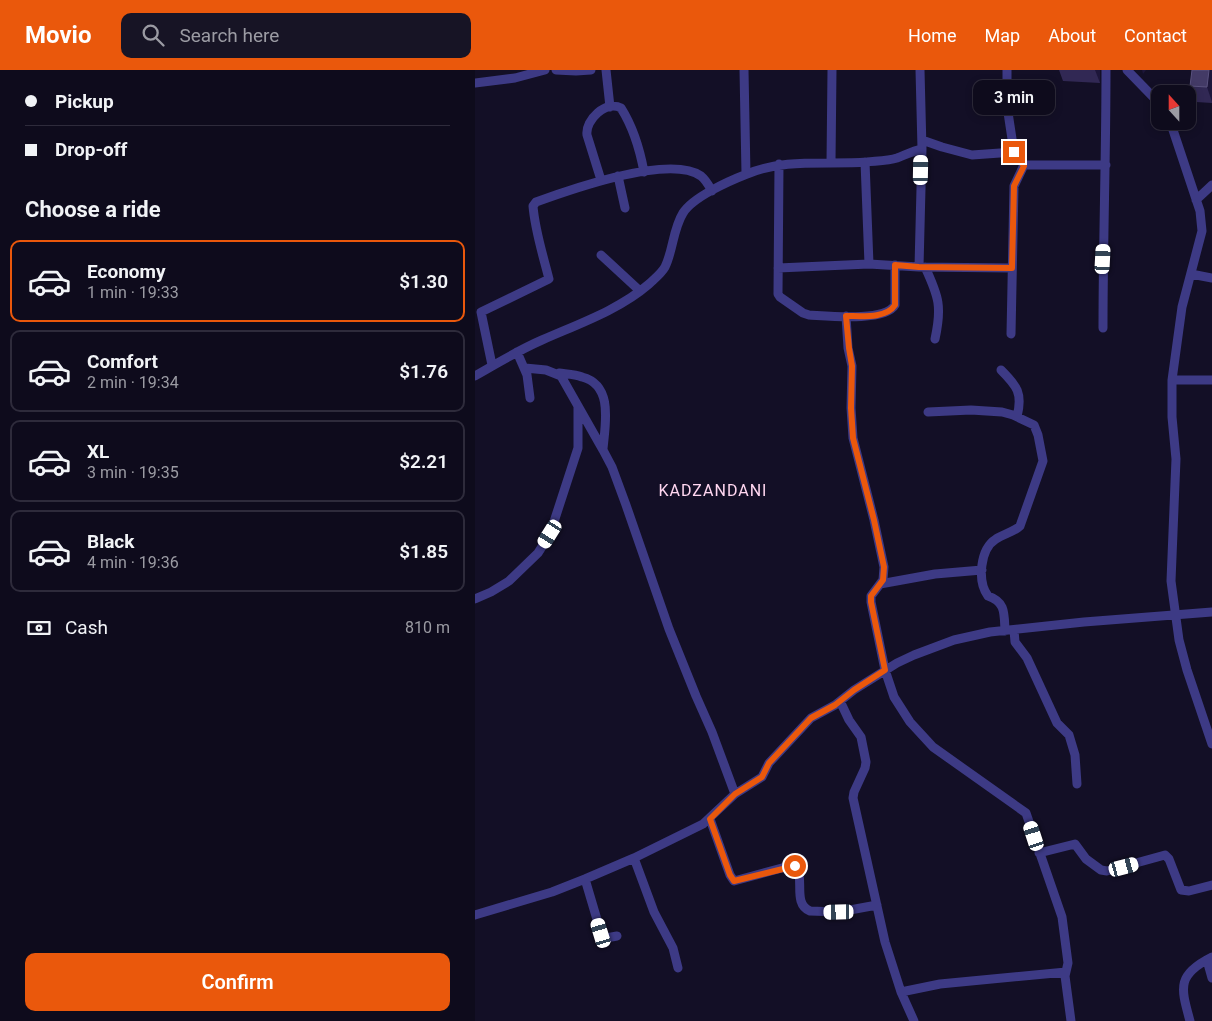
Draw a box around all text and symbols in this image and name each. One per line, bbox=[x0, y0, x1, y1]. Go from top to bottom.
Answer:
search box bbox=[121, 13, 471, 58]
text: Movio bbox=[25, 21, 91, 49]
icon: search bbox=[139, 21, 167, 49]
text: Search here bbox=[179, 24, 279, 47]
text: Home bbox=[908, 25, 957, 46]
text: Map bbox=[985, 25, 1020, 46]
text: About bbox=[1048, 25, 1096, 46]
text: Contact bbox=[1124, 25, 1187, 46]
callout: 3 min bbox=[973, 79, 1055, 114]
north arrow bbox=[1151, 85, 1196, 130]
map controls bbox=[1151, 85, 1196, 130]
text: 3 min bbox=[994, 88, 1034, 107]
text: Pickup bbox=[55, 90, 114, 113]
text: Drop-off bbox=[55, 138, 127, 161]
route end bbox=[1003, 141, 1025, 163]
car bbox=[913, 155, 928, 185]
text: Choose a ride bbox=[25, 197, 161, 222]
car bbox=[1094, 244, 1111, 274]
icon: car bbox=[27, 259, 72, 304]
text: Economy bbox=[87, 260, 166, 283]
text: $1.30 bbox=[399, 270, 448, 293]
text: 1 min · 19:33 bbox=[87, 283, 179, 302]
icon: car bbox=[27, 349, 72, 394]
text: Comfort bbox=[87, 350, 158, 373]
text: $1.76 bbox=[399, 360, 448, 383]
text: 2 min · 19:34 bbox=[87, 373, 179, 392]
icon: car bbox=[27, 439, 72, 484]
text: XL bbox=[87, 440, 109, 463]
text: $2.21 bbox=[399, 450, 448, 473]
text: 3 min · 19:35 bbox=[87, 463, 179, 482]
district label: KADZANDANI bbox=[659, 481, 767, 500]
car bbox=[535, 517, 564, 551]
icon: car bbox=[27, 529, 72, 574]
text: Black bbox=[87, 530, 134, 553]
text: $1.85 bbox=[399, 540, 448, 563]
text: 4 min · 19:36 bbox=[87, 553, 179, 572]
icon: cash bbox=[25, 614, 53, 642]
text: Cash bbox=[65, 616, 108, 639]
text: 810 m bbox=[405, 618, 450, 637]
car bbox=[1022, 819, 1045, 853]
route start bbox=[784, 855, 806, 877]
car bbox=[1107, 856, 1140, 878]
car bbox=[823, 904, 854, 920]
car bbox=[589, 916, 612, 950]
button: Confirm bbox=[25, 953, 450, 1011]

